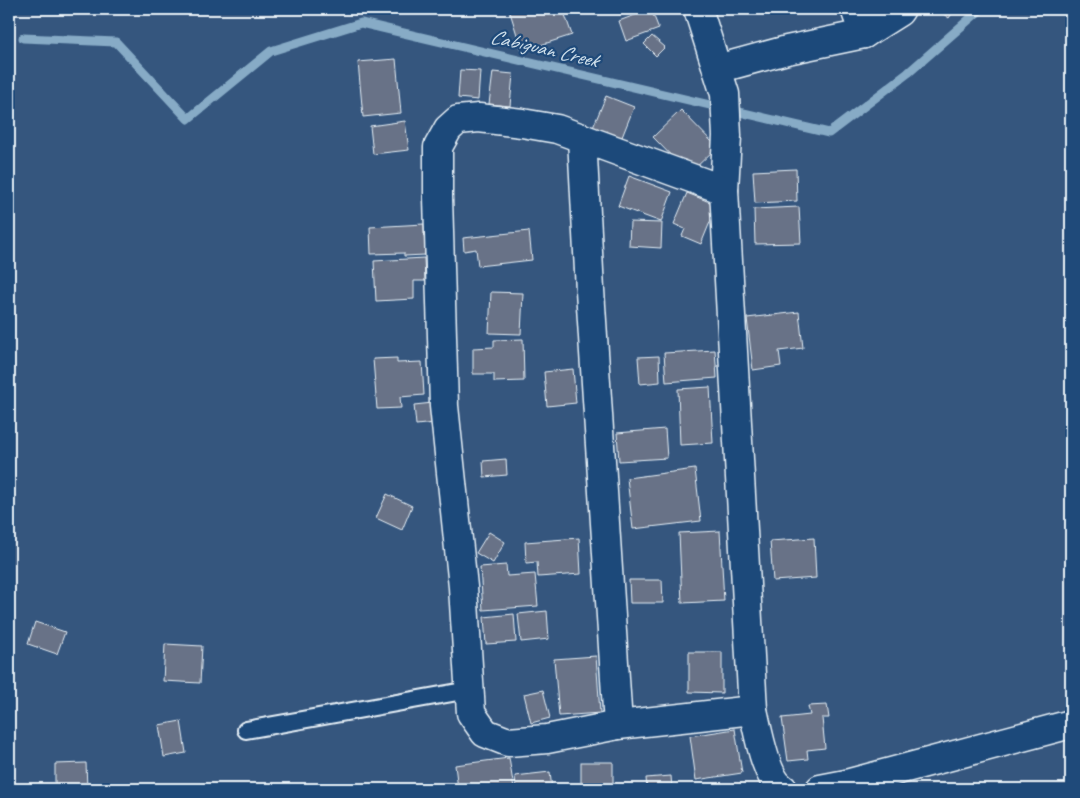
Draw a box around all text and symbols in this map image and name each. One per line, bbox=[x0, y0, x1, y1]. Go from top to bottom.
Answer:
water label: Cabiguan Creek bbox=[488, 23, 604, 74]

